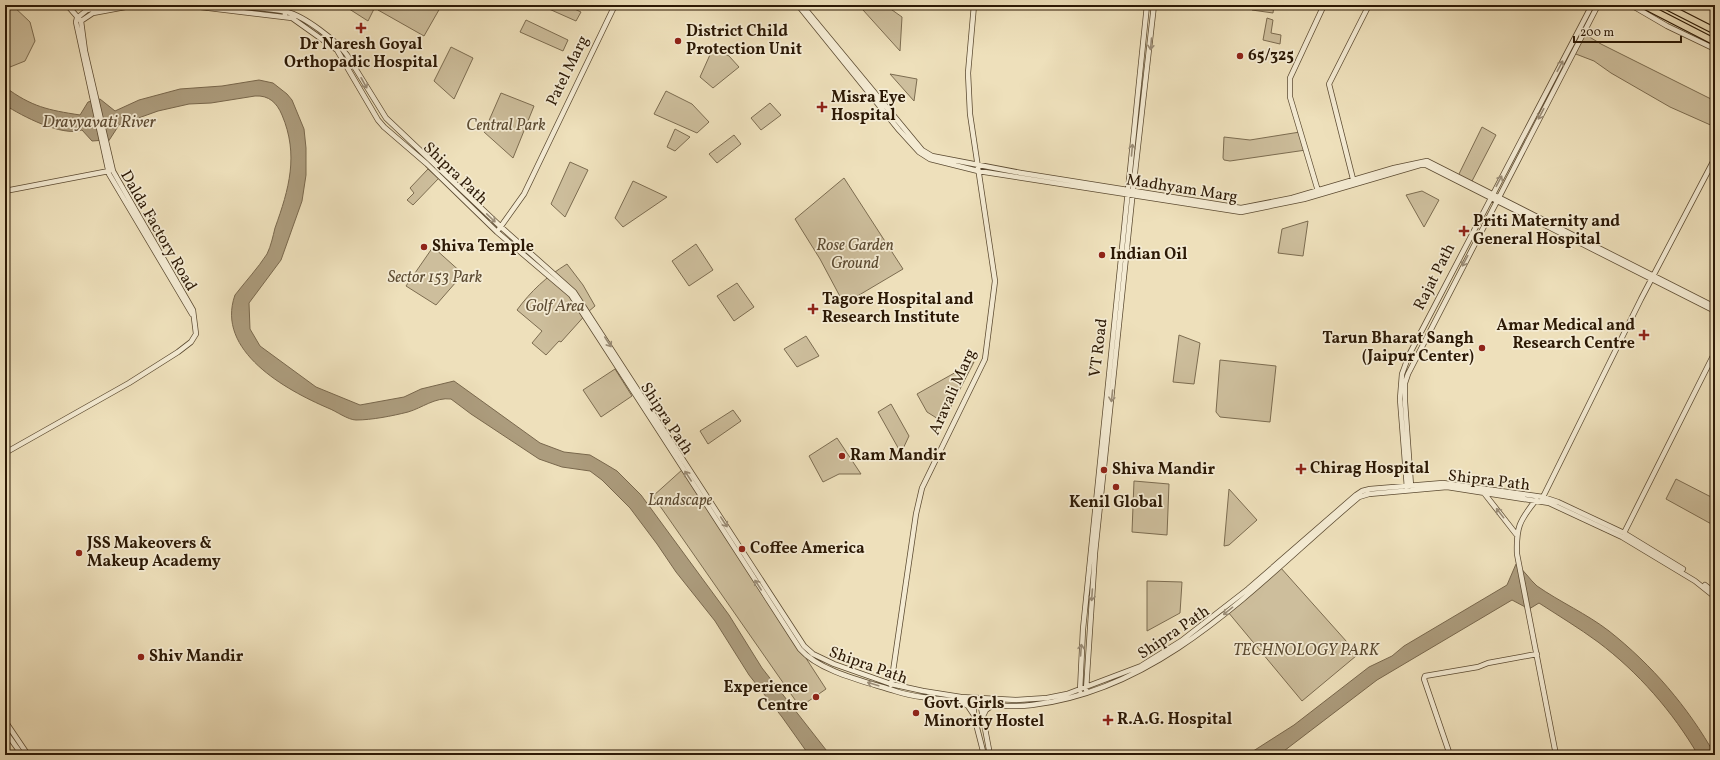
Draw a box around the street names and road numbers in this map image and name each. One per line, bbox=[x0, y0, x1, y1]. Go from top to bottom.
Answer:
street label: Patel Marg bbox=[541, 32, 595, 110]
street label: Shipra Path bbox=[418, 137, 492, 211]
street label: Dalda Factory Road bbox=[114, 167, 202, 295]
street label: Madhyam Marg bbox=[1125, 169, 1239, 209]
street label: Rajat Path bbox=[1409, 240, 1461, 314]
street label: VT Road bbox=[1084, 317, 1114, 379]
street label: Aravali Marg bbox=[924, 345, 982, 439]
street label: Shipra Path bbox=[634, 378, 698, 460]
street label: Shipra Path bbox=[1447, 465, 1531, 497]
street label: Shipra Path bbox=[1134, 601, 1214, 665]
street label: Shipra Path bbox=[826, 642, 910, 690]

